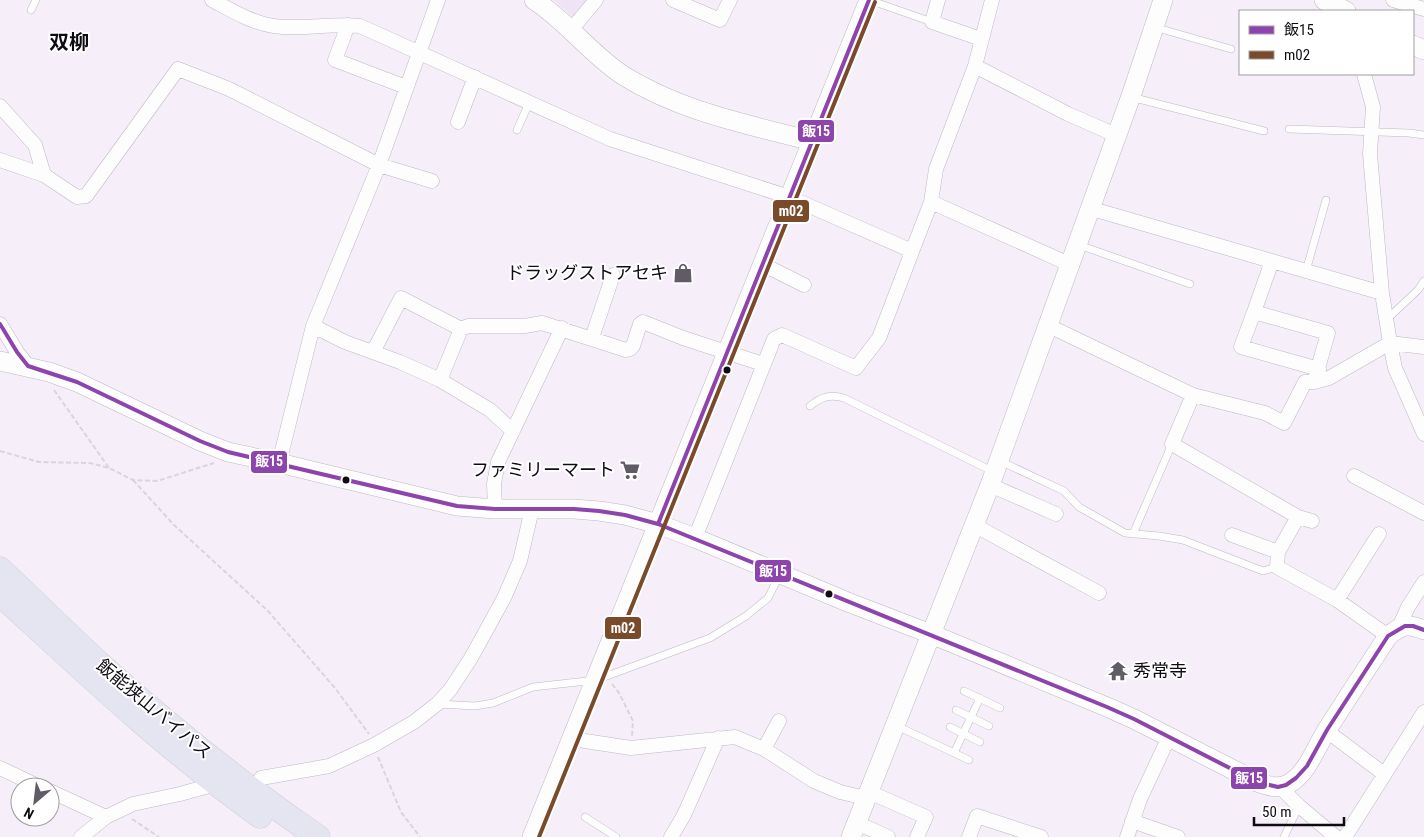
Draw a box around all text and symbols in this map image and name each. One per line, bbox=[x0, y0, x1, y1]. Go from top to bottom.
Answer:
legend bbox=[1239, 10, 1414, 75]
text: 飯15 bbox=[1284, 21, 1314, 39]
district label: 双柳 bbox=[49, 30, 89, 54]
text: m02 bbox=[1284, 46, 1310, 64]
line badge: 飯15 bbox=[797, 119, 835, 143]
text: 飯15 bbox=[802, 123, 830, 139]
line badge: m02 bbox=[772, 199, 810, 223]
text: m02 bbox=[779, 203, 803, 219]
place label: ドラッグストアセキ bbox=[506, 262, 668, 283]
shop icon: ドラッグストアセキ bbox=[672, 262, 694, 284]
unlabelled marker bbox=[722, 365, 732, 375]
line badge: 飯15 bbox=[250, 450, 288, 474]
text: 飯15 bbox=[255, 453, 283, 469]
place label: ファミリーマート bbox=[471, 459, 615, 480]
supermarket icon: ファミリーマート bbox=[619, 459, 641, 481]
unlabelled marker bbox=[341, 475, 351, 485]
line badge: 飯15 bbox=[754, 559, 792, 583]
text: 飯15 bbox=[759, 563, 787, 579]
unlabelled marker bbox=[824, 589, 834, 599]
line badge: m02 bbox=[604, 616, 642, 640]
text: m02 bbox=[611, 620, 635, 636]
street label: 飯能狭山バイパス bbox=[93, 654, 216, 763]
temple icon: 秀常寺 bbox=[1107, 660, 1129, 682]
place label: 秀常寺 bbox=[1133, 660, 1187, 681]
line badge: 飯15 bbox=[1230, 766, 1268, 790]
text: 飯15 bbox=[1235, 770, 1263, 786]
north arrow bbox=[10, 777, 60, 827]
scale bar bbox=[1254, 794, 1344, 826]
text: 50 m bbox=[1262, 803, 1292, 821]
text: N bbox=[21, 804, 36, 823]

